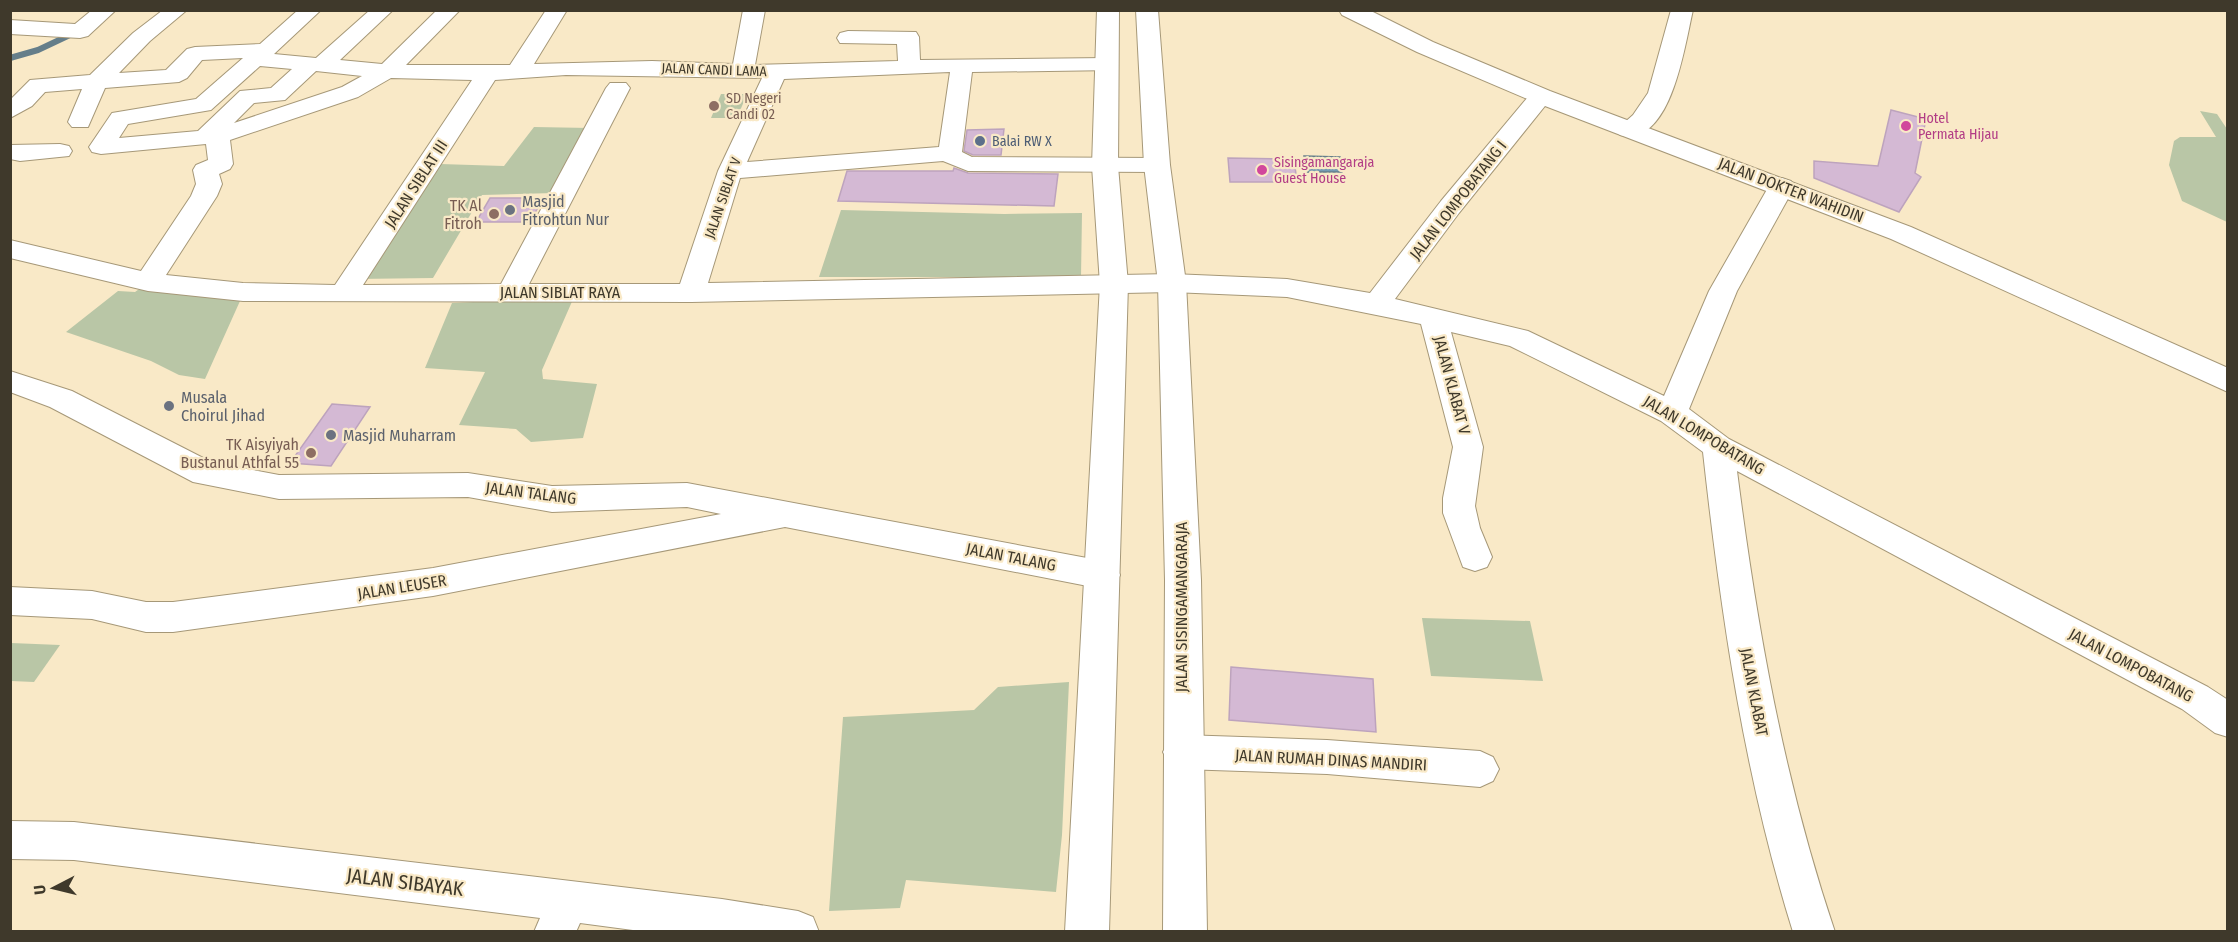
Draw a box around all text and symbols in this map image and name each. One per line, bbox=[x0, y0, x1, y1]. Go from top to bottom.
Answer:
street label: JALAN CANDI LAMA bbox=[661, 60, 768, 80]
place label: SD Negeri Candi 02 bbox=[726, 90, 781, 123]
marker: SD Negeri Candi 02 bbox=[707, 99, 721, 113]
place label: Hotel Permata Hijau bbox=[1918, 110, 1999, 143]
marker: Hotel Permata Hijau bbox=[1899, 119, 1913, 133]
place label: Balai RW X bbox=[992, 133, 1052, 150]
marker: Balai RW X bbox=[973, 134, 987, 148]
street label: JALAN SIBLAT III bbox=[381, 136, 451, 232]
street label: JALAN LOMPOBATANG I bbox=[1406, 137, 1510, 263]
street label: JALAN DOKTER WAHIDIN bbox=[1715, 153, 1867, 227]
street label: JALAN SIBLAT V bbox=[701, 154, 745, 241]
place label: Sisingamangaraja Guest House bbox=[1274, 154, 1374, 187]
marker: Sisingamangaraja Guest House bbox=[1255, 163, 1269, 177]
place label: Masjid Fitrohtun Nur bbox=[522, 192, 610, 229]
place label: TK Al Fitroh bbox=[444, 196, 482, 233]
marker: Masjid Fitrohtun Nur bbox=[503, 203, 517, 217]
marker: TK Al Fitroh bbox=[487, 207, 501, 221]
street label: JALAN SIBLAT RAYA bbox=[500, 283, 621, 302]
street label: JALAN KLABAT V bbox=[1430, 334, 1475, 437]
place label: Musala Choirul Jihad bbox=[181, 388, 265, 425]
street label: JALAN LOMPOBATANG bbox=[1640, 391, 1768, 479]
marker: Musala Choirul Jihad bbox=[162, 399, 176, 413]
place label: Masjid Muharram bbox=[343, 426, 456, 445]
marker: Masjid Muharram bbox=[324, 428, 338, 442]
place label: TK Aisyiyah Bustanul Athfal 55 bbox=[180, 435, 299, 472]
marker: TK Aisyiyah Bustanul Athfal 55 bbox=[304, 446, 318, 460]
street label: JALAN TALANG bbox=[485, 478, 577, 508]
street label: JALAN SISINGAMANGARAJA bbox=[1172, 521, 1191, 692]
street label: JALAN TALANG bbox=[964, 539, 1058, 575]
street label: JALAN LEUSER bbox=[356, 571, 448, 603]
street label: JALAN LOMPOBATANG bbox=[2066, 624, 2196, 706]
street label: JALAN KLABAT bbox=[1736, 646, 1772, 738]
street label: JALAN RUMAH DINAS MANDIRI bbox=[1235, 745, 1427, 775]
north arrow bbox=[24, 858, 84, 918]
street label: JALAN SIBAYAK bbox=[345, 863, 465, 901]
text: U bbox=[30, 884, 50, 896]

